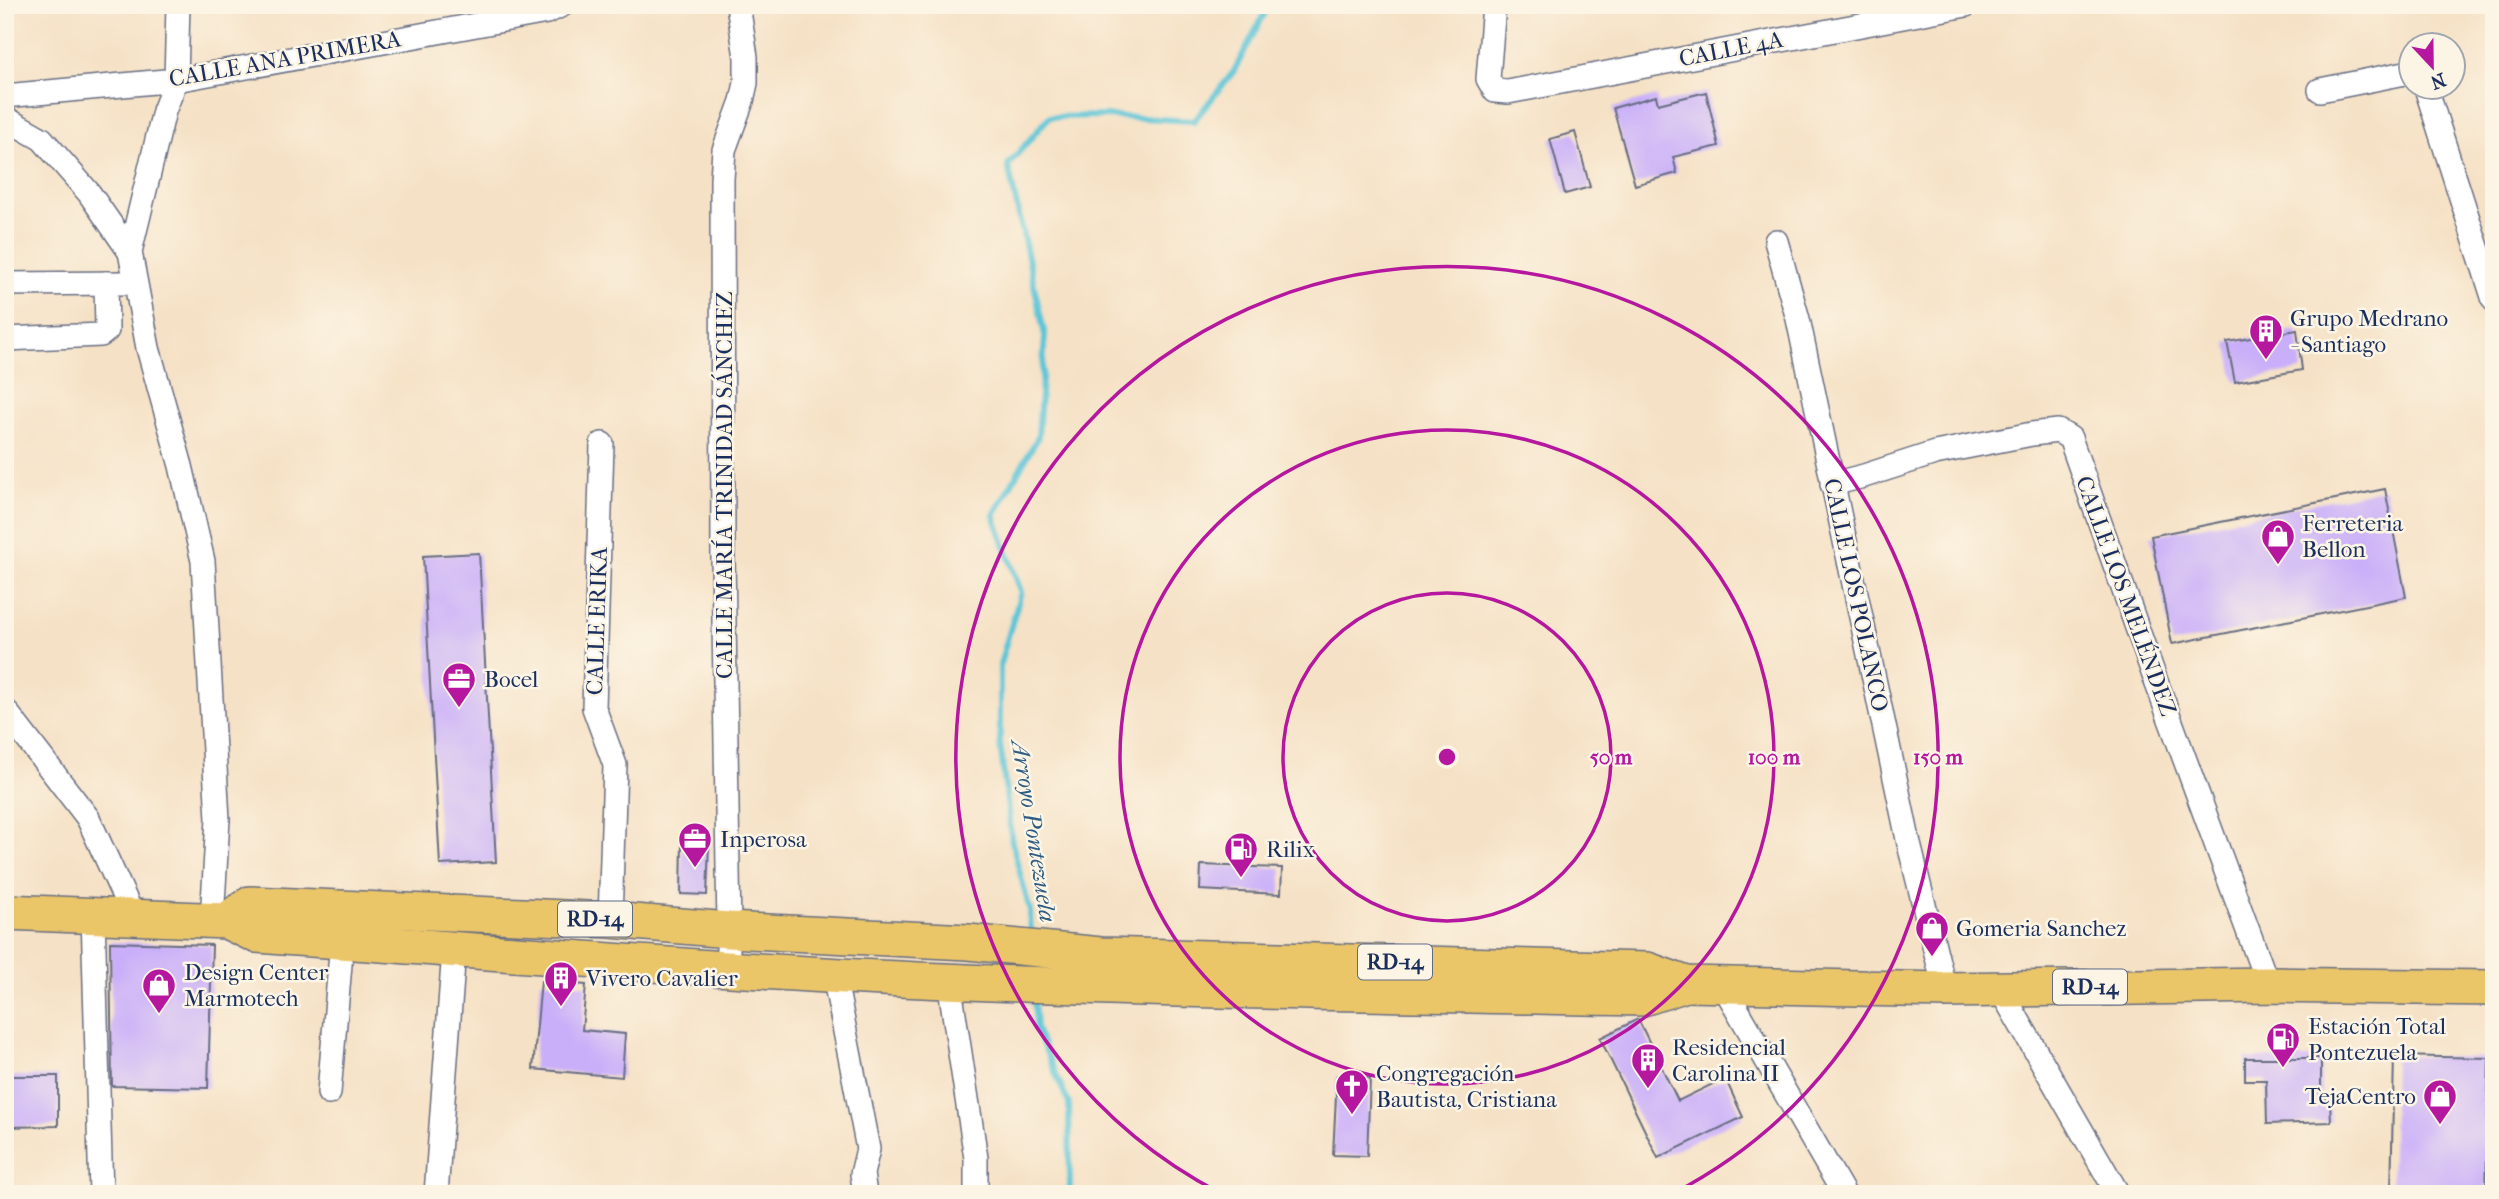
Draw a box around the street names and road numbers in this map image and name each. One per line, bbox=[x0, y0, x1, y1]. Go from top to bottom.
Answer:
street label: CALLE ANA PRIMERA bbox=[167, 25, 404, 93]
street label: CALLE 4A bbox=[1677, 25, 1786, 72]
street label: CALLE MARÍA TRINIDAD SÁNCHEZ bbox=[711, 291, 738, 679]
street label: CALLE LOS MELÉNDEZ bbox=[2070, 472, 2182, 720]
street label: CALLE LOS POLANCO bbox=[1818, 476, 1894, 714]
street label: CALLE ERIKA bbox=[581, 545, 613, 696]
road number: RD-14 bbox=[558, 902, 632, 936]
road number: RD-14 bbox=[1358, 944, 1432, 979]
road number: RD-14 bbox=[2053, 970, 2127, 1004]

